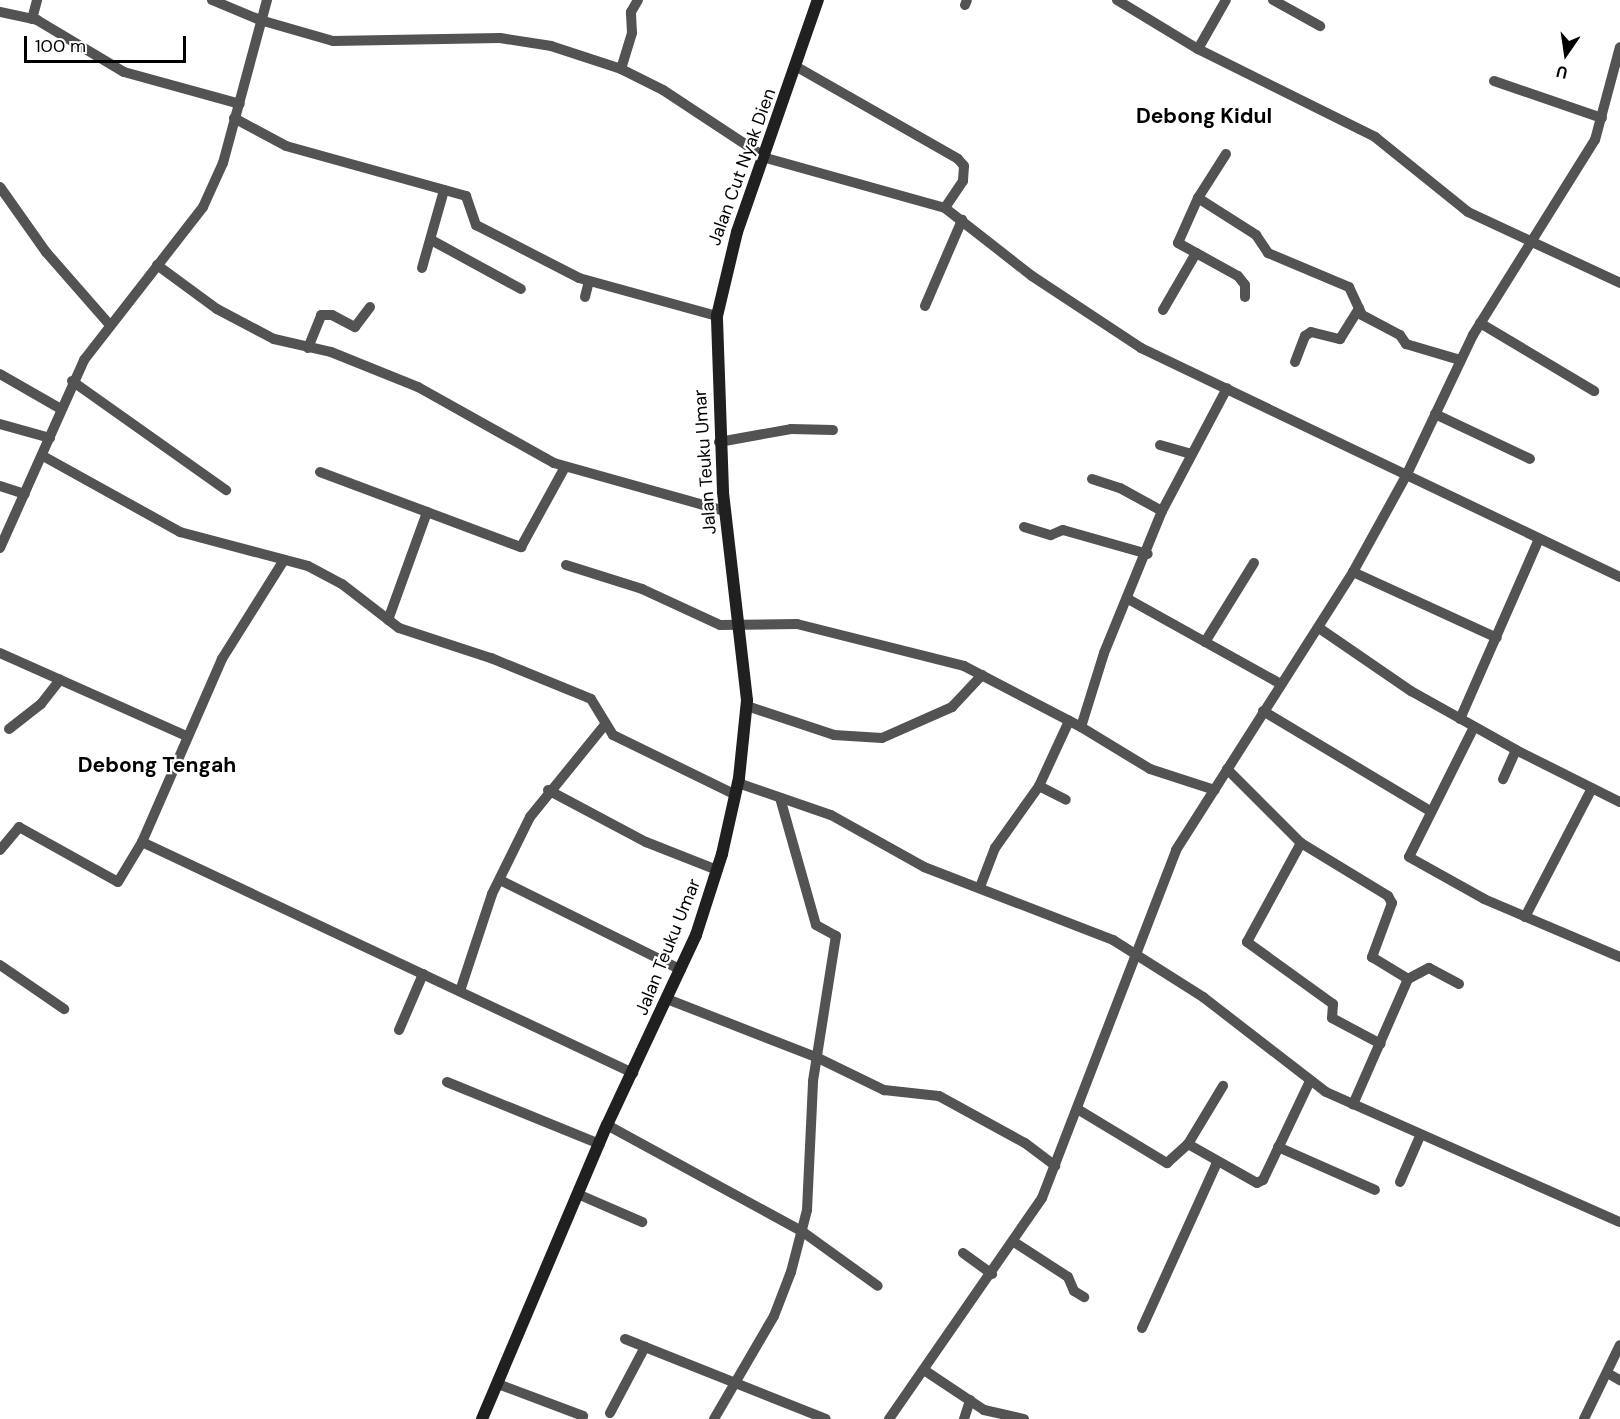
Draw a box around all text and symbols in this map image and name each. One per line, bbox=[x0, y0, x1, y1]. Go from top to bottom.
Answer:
scale bar bbox=[27, 24, 189, 62]
north arrow bbox=[1536, 24, 1596, 84]
text: 100 m bbox=[35, 34, 86, 58]
text: U bbox=[1554, 61, 1570, 83]
street label: Jalan Cut Nyak Dien bbox=[704, 85, 780, 249]
district label: Debong Kidul bbox=[1136, 103, 1272, 129]
street label: Jalan Teuku Umar bbox=[689, 389, 721, 535]
district label: Debong Tengah bbox=[78, 752, 236, 778]
street label: Jalan Teuku Umar bbox=[631, 876, 705, 1018]

